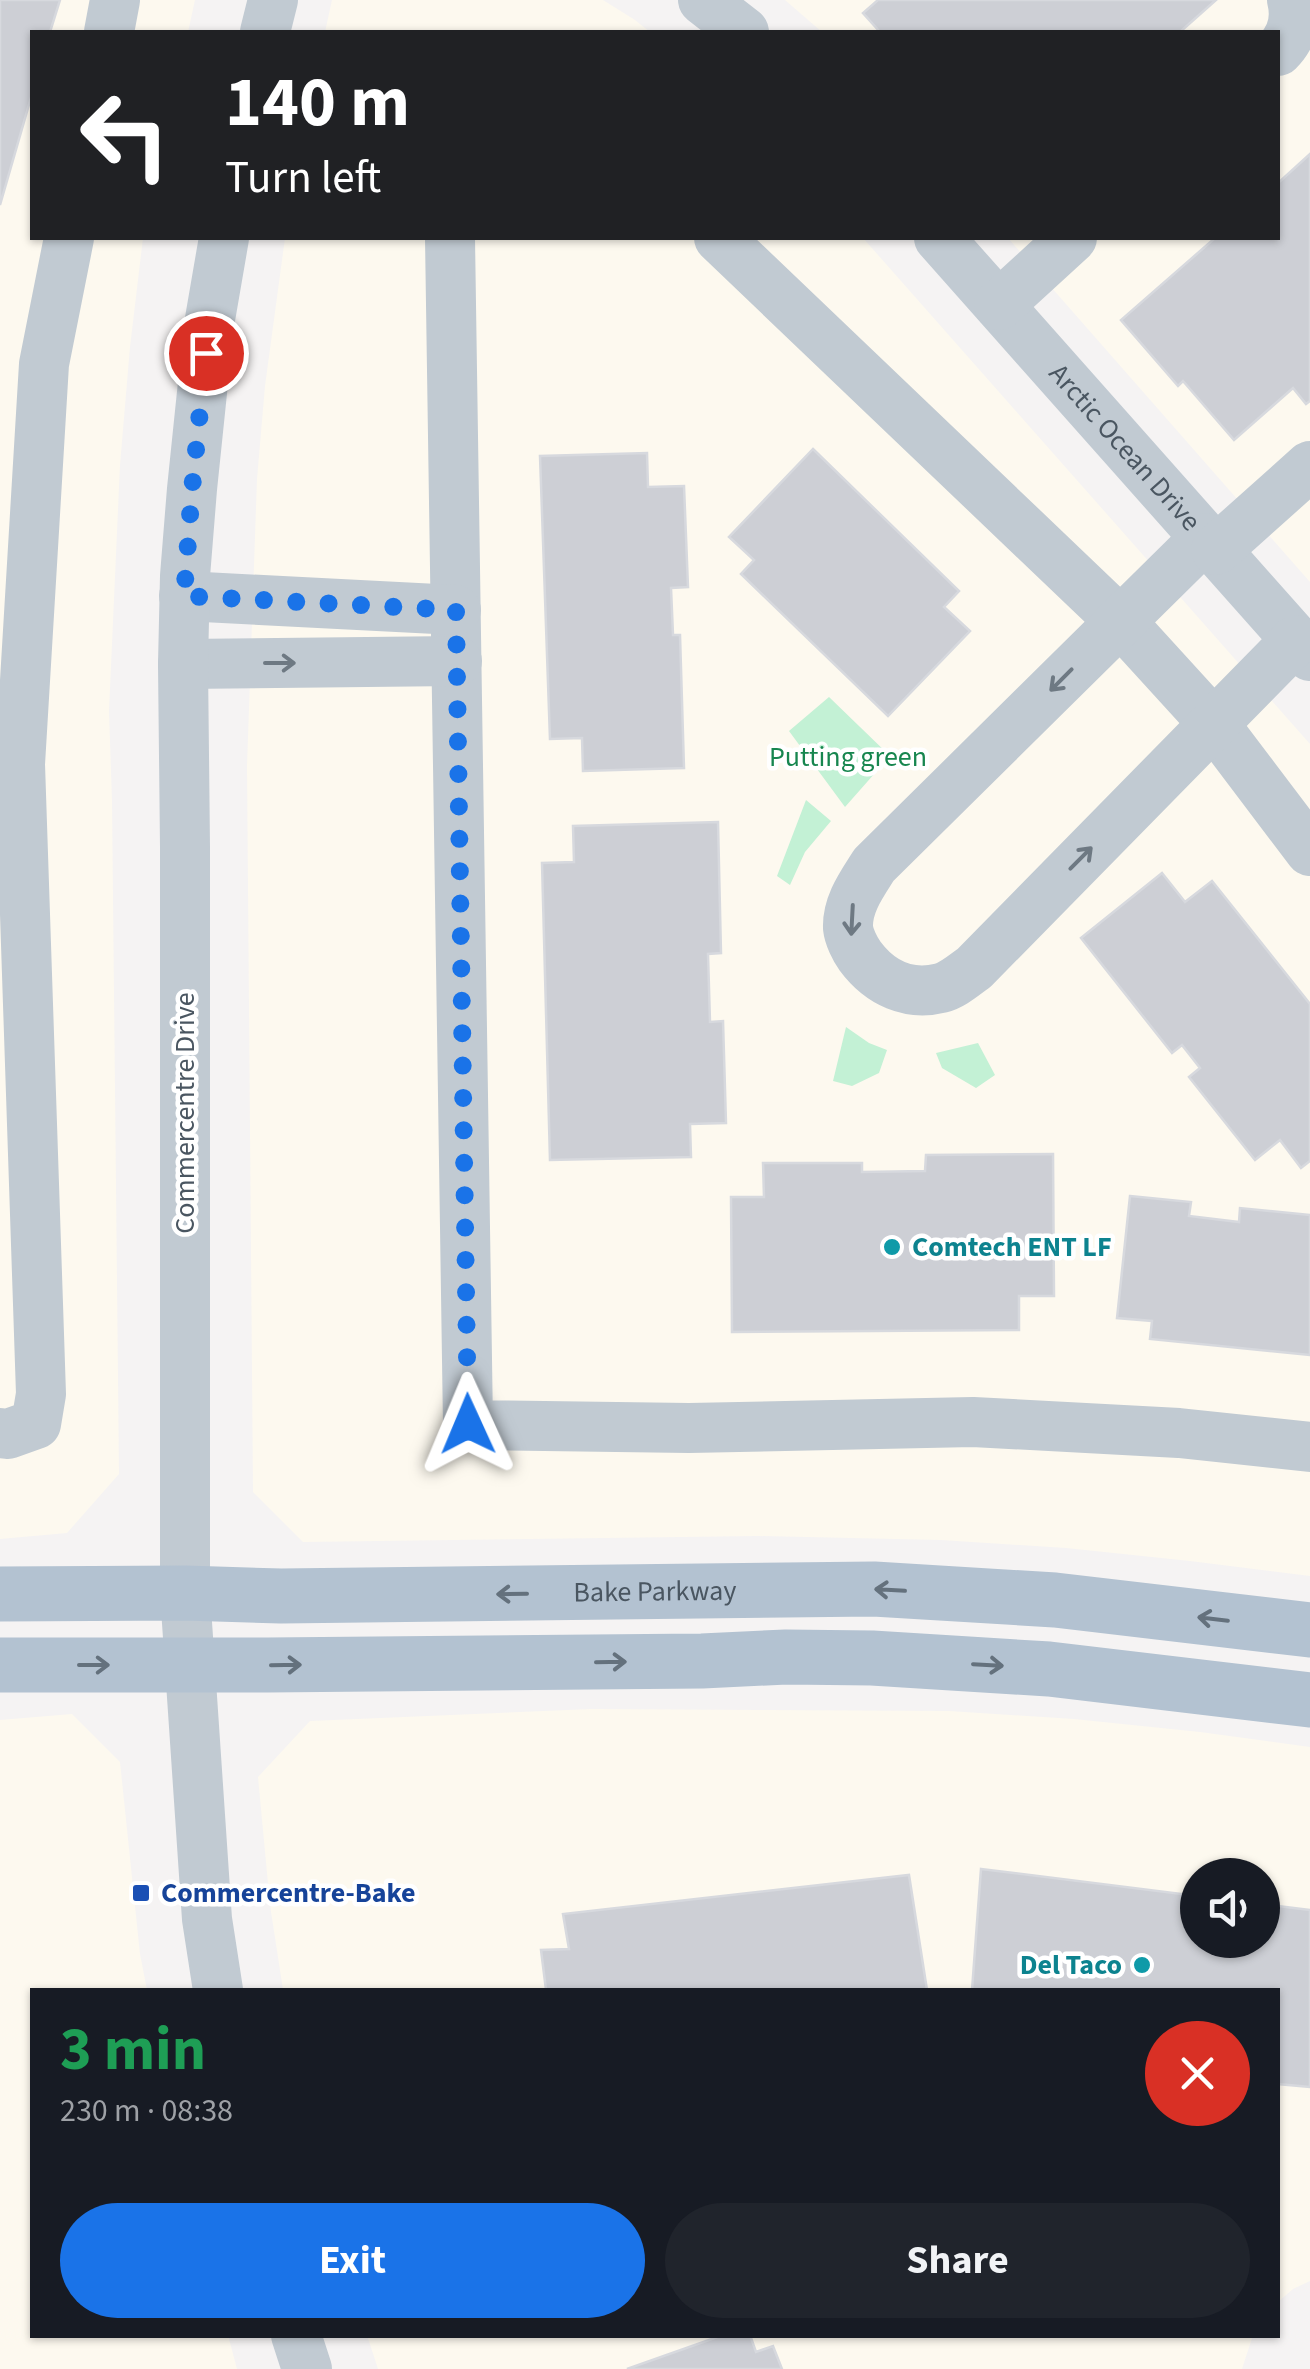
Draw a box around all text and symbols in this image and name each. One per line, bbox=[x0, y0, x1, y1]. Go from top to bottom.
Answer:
text: 140 m bbox=[225, 53, 410, 153]
icon: left bbox=[60, 70, 190, 200]
text: Turn left bbox=[225, 146, 381, 210]
pin bbox=[164, 311, 249, 396]
icon: arrive bbox=[179, 326, 234, 381]
street label: Arctic Ocean Drive bbox=[1040, 355, 1210, 540]
one-way arrow bbox=[264, 654, 296, 672]
one-way arrow bbox=[1050, 668, 1074, 692]
park label: Putting green bbox=[769, 737, 927, 777]
one-way arrow bbox=[1069, 847, 1093, 871]
one-way arrow bbox=[842, 903, 861, 936]
street label: Commercentre Drive bbox=[165, 992, 205, 1234]
place label: Comtech ENT LF bbox=[912, 1227, 1112, 1267]
marker: Comtech ENT LF bbox=[881, 1236, 903, 1258]
position arrow bbox=[416, 1372, 520, 1476]
street label: Bake Parkway bbox=[573, 1571, 737, 1613]
one-way arrow bbox=[874, 1580, 906, 1599]
one-way arrow bbox=[496, 1584, 528, 1604]
one-way arrow bbox=[1198, 1609, 1230, 1627]
one-way arrow bbox=[594, 1652, 627, 1672]
one-way arrow bbox=[78, 1656, 110, 1674]
one-way arrow bbox=[270, 1656, 302, 1674]
one-way arrow bbox=[972, 1656, 1004, 1675]
map controls bbox=[1180, 1858, 1280, 1958]
button: sound bbox=[1180, 1858, 1280, 1958]
place label: Commercentre-Bake bbox=[161, 1873, 415, 1913]
marker: Commercentre-Bake bbox=[130, 1882, 152, 1904]
place label: Del Taco bbox=[1020, 1945, 1122, 1985]
marker: Del Taco bbox=[1131, 1954, 1153, 1976]
text: 3 min bbox=[60, 2008, 206, 2093]
button: close bbox=[1145, 2021, 1250, 2126]
text: 230 m · 08:38 bbox=[60, 2088, 233, 2134]
button: Exit bbox=[60, 2203, 645, 2318]
button: Share bbox=[665, 2203, 1250, 2318]

